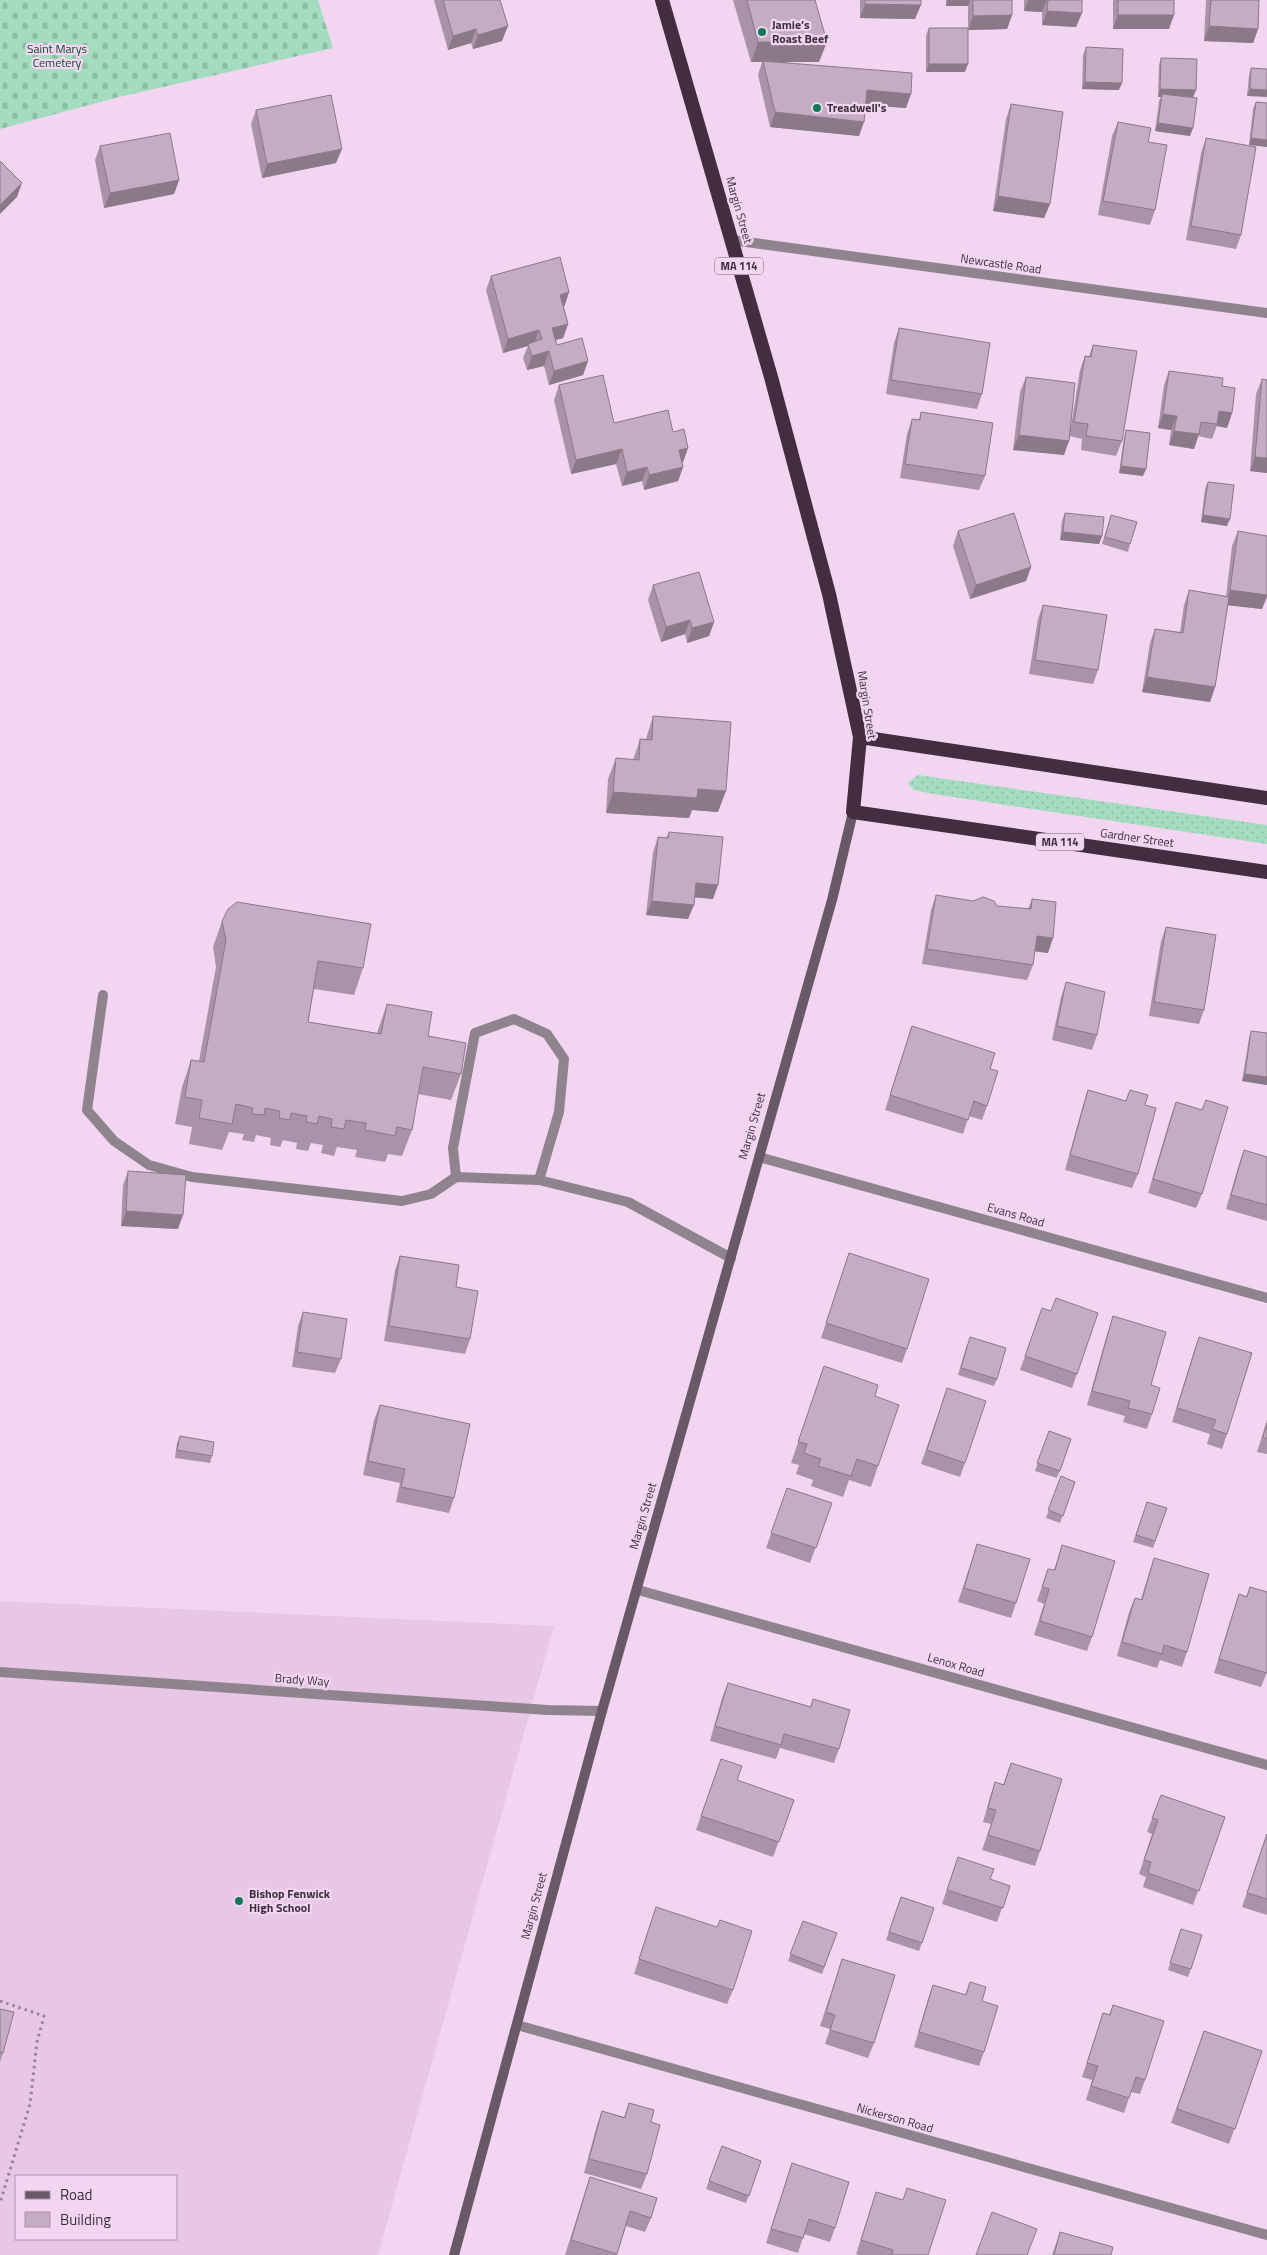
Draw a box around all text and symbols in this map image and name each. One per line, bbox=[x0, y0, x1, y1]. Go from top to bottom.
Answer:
place label: Jamie’s Roast Beef bbox=[772, 15, 829, 48]
marker: Jamie’s Roast Beef bbox=[756, 26, 768, 38]
park label: Saint Marys Cemetery bbox=[27, 39, 87, 72]
place label: Treadwell's bbox=[827, 98, 887, 117]
marker: Treadwell's bbox=[811, 102, 823, 114]
street label: Margin Street bbox=[721, 174, 758, 246]
street label: Newcastle Road bbox=[959, 248, 1043, 279]
road number: MA 114 bbox=[715, 258, 763, 274]
street label: Margin Street bbox=[853, 669, 882, 741]
street label: Gardner Street bbox=[1099, 823, 1176, 852]
road number: MA 114 bbox=[1036, 834, 1084, 850]
street label: Margin Street bbox=[733, 1089, 770, 1162]
street label: Evans Road bbox=[985, 1197, 1047, 1232]
street label: Margin Street bbox=[624, 1479, 661, 1552]
street label: Lenox Road bbox=[925, 1647, 987, 1682]
street label: Brady Way bbox=[274, 1668, 330, 1691]
street label: Margin Street bbox=[515, 1869, 552, 1942]
place label: Bishop Fenwick High School bbox=[249, 1884, 331, 1917]
marker: Bishop Fenwick High School bbox=[233, 1895, 245, 1907]
street label: Nickerson Road bbox=[855, 2098, 936, 2138]
legend bbox=[15, 2175, 178, 2240]
text: Road bbox=[60, 2183, 92, 2206]
text: Building bbox=[60, 2208, 111, 2231]

